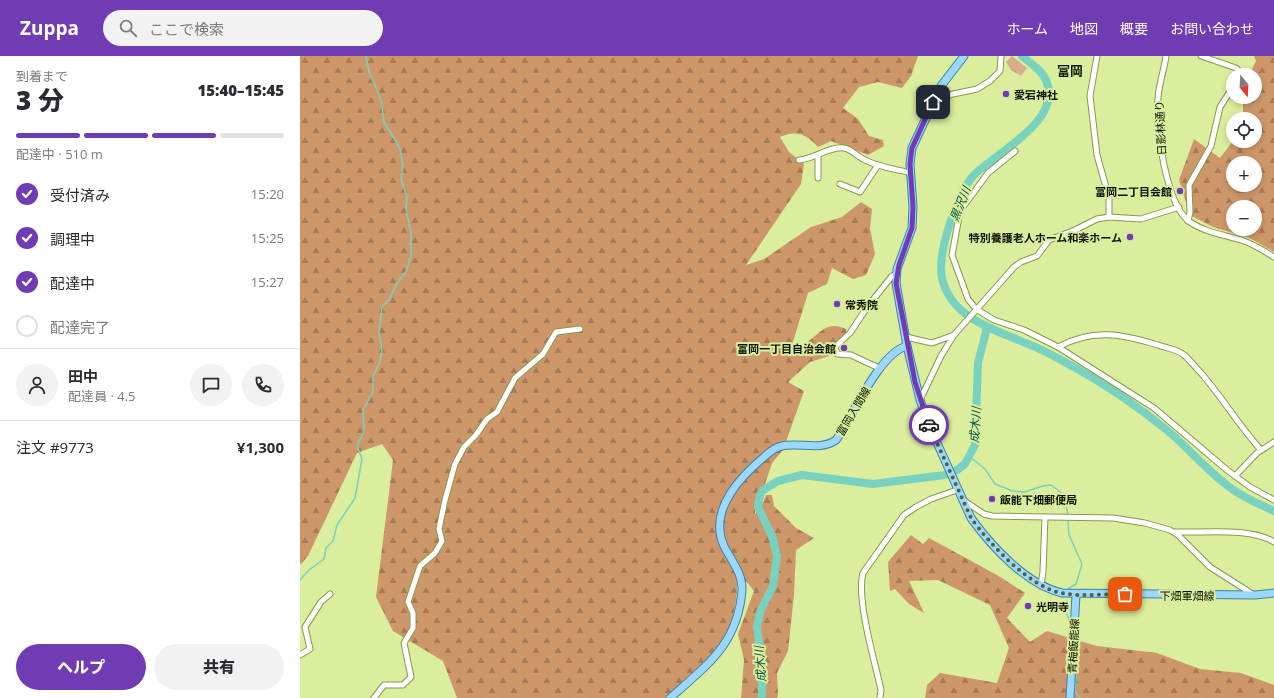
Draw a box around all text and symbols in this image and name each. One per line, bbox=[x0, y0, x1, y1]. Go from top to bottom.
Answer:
search box bbox=[103, 10, 383, 46]
text: Zuppa bbox=[20, 15, 79, 41]
icon: search bbox=[117, 17, 139, 39]
text: ここで検索 bbox=[149, 19, 224, 39]
text: ホーム bbox=[1006, 19, 1048, 38]
text: 地図 bbox=[1070, 19, 1098, 38]
text: 概要 bbox=[1120, 19, 1148, 38]
text: お問い合わせ bbox=[1170, 19, 1254, 38]
district label: 富岡 bbox=[1057, 62, 1083, 80]
text: 到着まで bbox=[16, 67, 68, 85]
north arrow bbox=[1226, 68, 1262, 104]
map controls bbox=[1226, 68, 1262, 236]
text: 15:40–15:45 bbox=[198, 80, 284, 100]
text: 3 分 bbox=[16, 82, 64, 118]
pin bbox=[916, 85, 950, 119]
place label: 愛宕神社 bbox=[1014, 87, 1058, 102]
marker: 愛宕神社 bbox=[1001, 89, 1011, 99]
icon: home bbox=[922, 91, 944, 113]
street label: 日影林通り bbox=[1151, 100, 1169, 156]
button: locate bbox=[1226, 112, 1262, 148]
text: 配達中 · 510 m bbox=[16, 145, 103, 163]
button: + bbox=[1226, 156, 1262, 192]
water label: 黒沢川 bbox=[945, 182, 975, 224]
icon: check bbox=[16, 183, 38, 205]
place label: 富岡二丁目会館 bbox=[1095, 184, 1172, 199]
text: 受付済み bbox=[50, 185, 110, 205]
text: 15:20 bbox=[251, 185, 284, 203]
marker: 富岡二丁目会館 bbox=[1175, 186, 1185, 196]
button: − bbox=[1226, 200, 1262, 236]
icon: check bbox=[16, 227, 38, 249]
text: 調理中 bbox=[50, 229, 95, 249]
text: 15:25 bbox=[251, 229, 284, 247]
place label: 特別養護老人ホーム和楽ホーム bbox=[969, 230, 1122, 245]
marker: 特別養護老人ホーム和楽ホーム bbox=[1125, 232, 1135, 242]
icon: check bbox=[16, 271, 38, 293]
text: 配達中 bbox=[50, 273, 95, 293]
text: 15:27 bbox=[251, 273, 284, 291]
place label: 常秀院 bbox=[845, 297, 878, 312]
marker: 常秀院 bbox=[832, 299, 842, 309]
text: 配達完了 bbox=[50, 317, 110, 337]
place label: 富岡一丁目自治会館 bbox=[737, 341, 836, 356]
marker: 富岡一丁目自治会館 bbox=[839, 343, 849, 353]
button: person bbox=[16, 364, 58, 406]
button: chat bbox=[190, 364, 232, 406]
button: phone bbox=[242, 364, 284, 406]
text: 田中 bbox=[68, 366, 98, 386]
street label: 富岡入間線 bbox=[832, 384, 874, 438]
text: 配達員 · 4.5 bbox=[68, 387, 135, 405]
water label: 成木川 bbox=[965, 404, 985, 444]
courier bbox=[909, 405, 949, 445]
icon: car bbox=[918, 414, 940, 436]
text: 注文 #9773 bbox=[16, 437, 94, 457]
text: ¥1,300 bbox=[237, 437, 284, 457]
place label: 飯能下畑郵便局 bbox=[999, 492, 1077, 507]
marker: 飯能下畑郵便局 bbox=[987, 494, 997, 504]
pin bbox=[1108, 577, 1142, 611]
icon: bag bbox=[1114, 583, 1136, 605]
street label: 下畑軍畑線 bbox=[1160, 588, 1215, 603]
place label: 光明寺 bbox=[1036, 599, 1069, 614]
marker: 光明寺 bbox=[1023, 601, 1033, 611]
street label: 青梅飯能線 bbox=[1064, 618, 1082, 674]
water label: 成木川 bbox=[750, 643, 770, 683]
button: ヘルプ bbox=[16, 644, 146, 690]
button: 共有 bbox=[154, 644, 284, 690]

